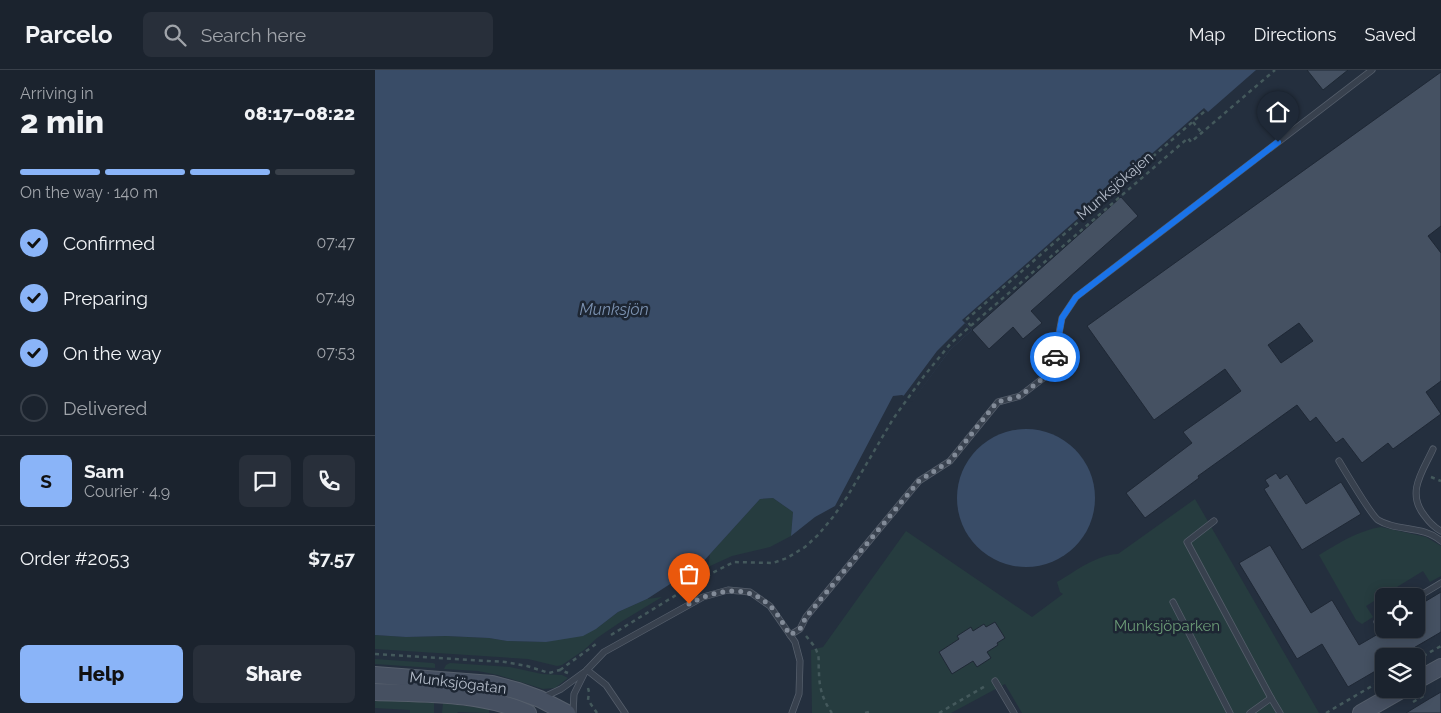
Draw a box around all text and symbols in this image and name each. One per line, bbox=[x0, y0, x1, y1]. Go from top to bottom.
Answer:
search box bbox=[143, 12, 493, 57]
text: Parcelo bbox=[25, 20, 113, 49]
icon: search bbox=[161, 21, 189, 49]
text: Search here bbox=[201, 24, 306, 46]
text: Map bbox=[1189, 24, 1225, 45]
text: Directions bbox=[1253, 24, 1337, 45]
text: Saved bbox=[1365, 24, 1416, 45]
text: Arriving in bbox=[20, 84, 94, 103]
pin bbox=[1257, 91, 1299, 142]
icon: home bbox=[1264, 98, 1292, 126]
text: 08:17–08:22 bbox=[244, 102, 355, 124]
text: 2 min bbox=[20, 103, 104, 140]
street label: Munksjökajen bbox=[1073, 148, 1157, 224]
text: On the way · 140 m bbox=[20, 183, 158, 202]
icon: check bbox=[20, 229, 48, 257]
text: Confirmed bbox=[63, 232, 155, 254]
text: 07:47 bbox=[317, 233, 355, 252]
icon: check bbox=[20, 284, 48, 312]
text: Preparing bbox=[63, 287, 148, 309]
text: 07:49 bbox=[316, 288, 355, 307]
water label: Munksjön bbox=[579, 300, 649, 319]
courier bbox=[1030, 332, 1080, 382]
icon: check bbox=[20, 339, 48, 367]
text: On the way bbox=[63, 342, 162, 364]
text: 07:53 bbox=[316, 343, 355, 362]
icon: car bbox=[1041, 343, 1069, 371]
text: Delivered bbox=[63, 397, 147, 419]
button: chat bbox=[239, 455, 291, 507]
button: phone bbox=[303, 455, 355, 507]
text: Sam bbox=[84, 460, 124, 482]
text: S bbox=[40, 470, 52, 492]
text: Courier · 4.9 bbox=[84, 482, 170, 501]
text: Order #2053 bbox=[20, 547, 130, 569]
text: $7.57 bbox=[308, 547, 355, 569]
pin bbox=[668, 553, 710, 604]
icon: bag bbox=[675, 560, 703, 588]
map controls bbox=[1375, 588, 1425, 698]
button: locate bbox=[1375, 588, 1425, 638]
park label: Munksjöparken bbox=[1114, 617, 1220, 635]
button: Help bbox=[20, 645, 183, 703]
button: Share bbox=[193, 645, 355, 703]
button: layers bbox=[1375, 648, 1425, 698]
street label: Munksjögatan bbox=[408, 668, 508, 698]

